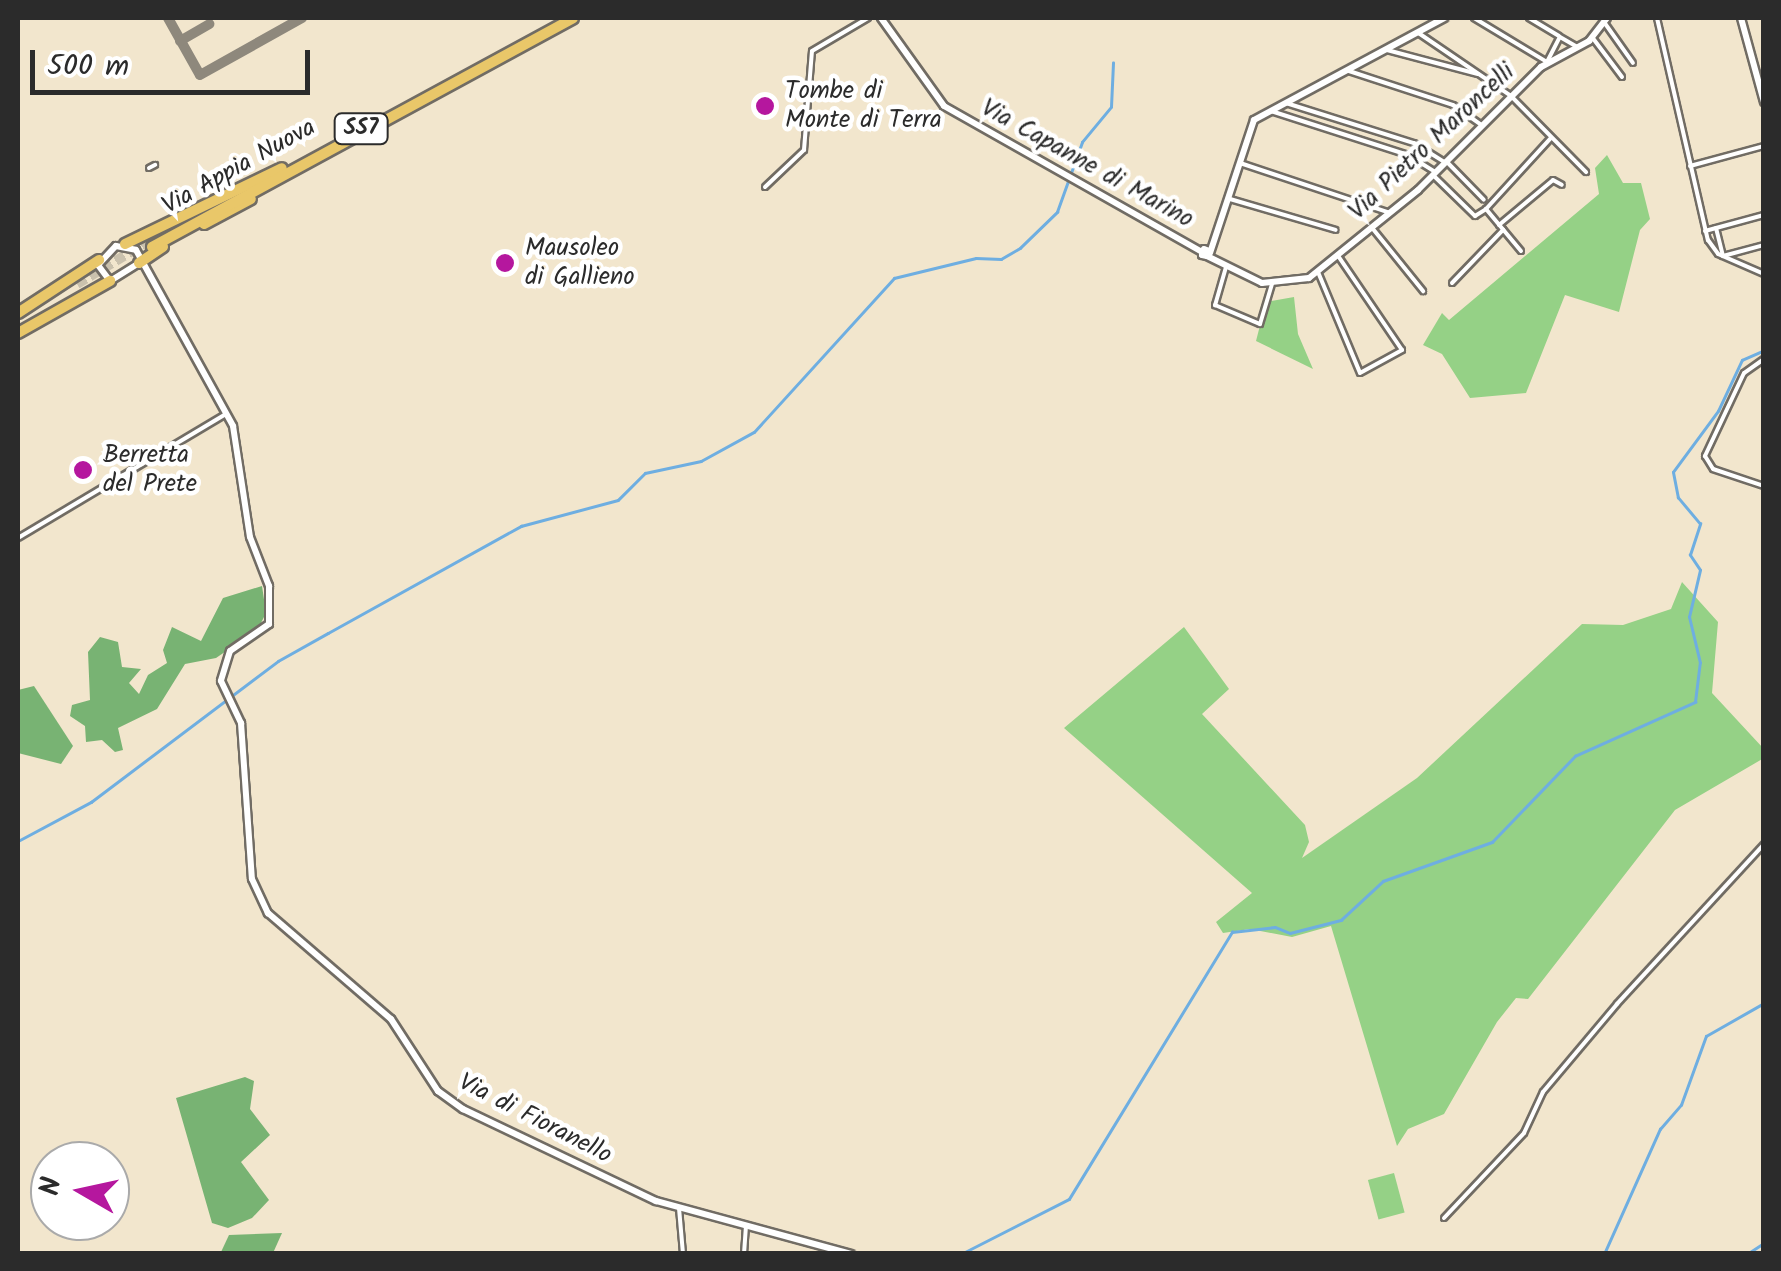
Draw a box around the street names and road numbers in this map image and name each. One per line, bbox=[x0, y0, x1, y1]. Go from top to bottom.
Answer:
street label: Via Pietro Maroncelli bbox=[1343, 57, 1521, 227]
street label: Via Capanne di Marino bbox=[976, 93, 1198, 235]
road number: SS7 bbox=[334, 112, 388, 146]
street label: Via Appia Nuova bbox=[157, 113, 321, 221]
street label: Via di Fioranello bbox=[453, 1068, 617, 1170]

